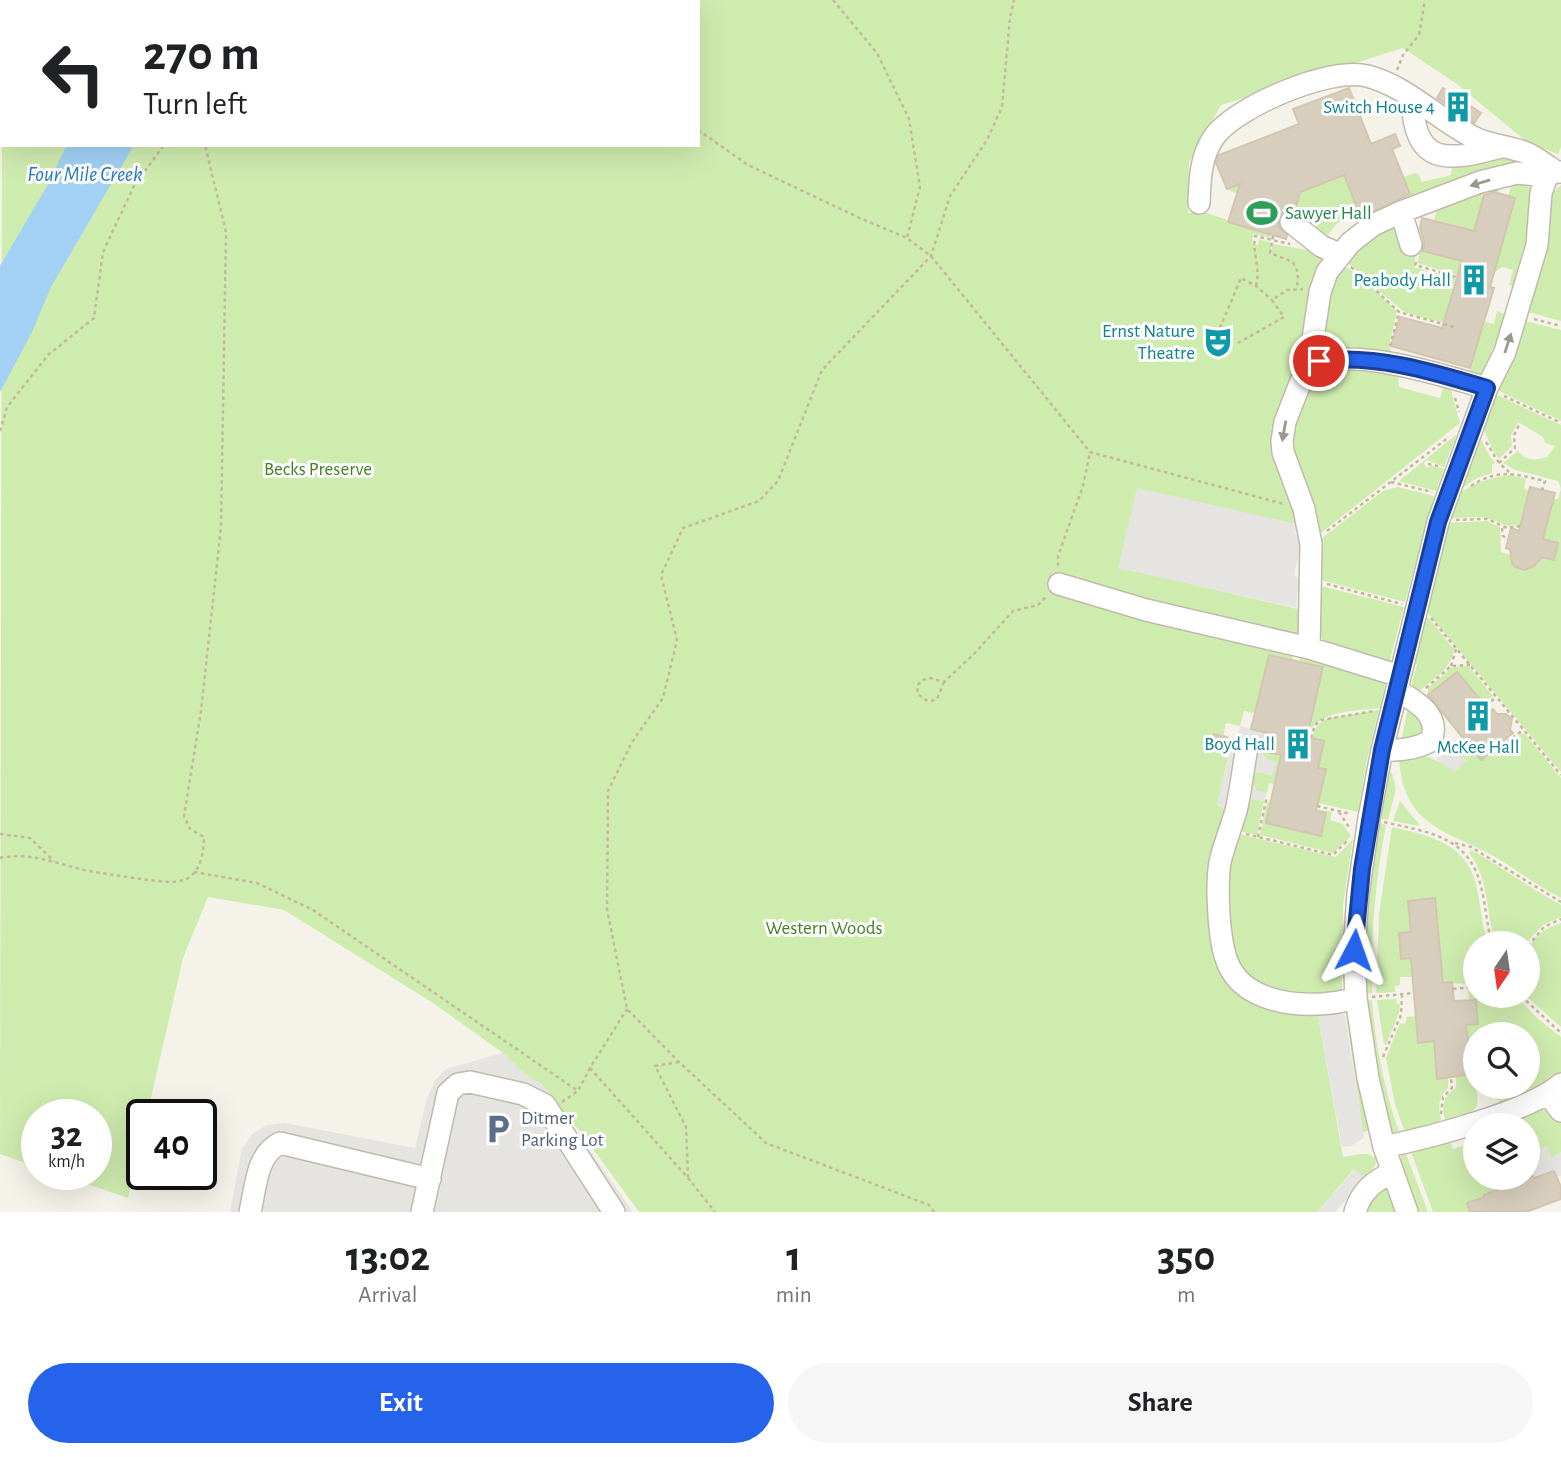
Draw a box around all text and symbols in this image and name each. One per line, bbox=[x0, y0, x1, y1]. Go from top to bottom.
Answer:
icon: left bbox=[28, 28, 119, 119]
text: 270 m bbox=[143, 30, 260, 79]
text: Turn left bbox=[143, 88, 247, 120]
building icon: Switch House 4 bbox=[1441, 90, 1475, 124]
place label: Switch House 4 bbox=[1323, 98, 1435, 117]
water label: Four Mile Creek bbox=[27, 164, 143, 185]
one-way arrow bbox=[1469, 178, 1490, 188]
sports icon: Sawyer Hall bbox=[1245, 196, 1279, 230]
place label: Sawyer Hall bbox=[1285, 204, 1372, 223]
building icon: Peabody Hall bbox=[1457, 263, 1491, 297]
place label: Peabody Hall bbox=[1353, 271, 1451, 290]
place label: Ernst Nature Theatre bbox=[1102, 322, 1195, 363]
theatre icon: Ernst Nature Theatre bbox=[1201, 325, 1235, 359]
pin bbox=[1289, 331, 1349, 391]
one-way arrow bbox=[1503, 332, 1514, 353]
icon: arrive bbox=[1300, 342, 1338, 380]
one-way arrow bbox=[1278, 420, 1289, 442]
park label: Becks Preserve bbox=[264, 460, 372, 479]
building icon: McKee Hall bbox=[1461, 699, 1495, 733]
building icon: Boyd Hall bbox=[1281, 727, 1315, 761]
place label: Boyd Hall bbox=[1204, 735, 1275, 754]
place label: McKee Hall bbox=[1437, 738, 1519, 757]
position arrow bbox=[1317, 913, 1391, 987]
park label: Western Woods bbox=[765, 919, 883, 938]
north arrow bbox=[1463, 931, 1540, 1008]
map controls bbox=[1463, 931, 1540, 1190]
button: search bbox=[1463, 1022, 1540, 1099]
speed limit sign: 40 bbox=[126, 1099, 217, 1190]
place label: Ditmer Parking Lot bbox=[521, 1109, 604, 1150]
parking icon: Ditmer Parking Lot bbox=[481, 1112, 515, 1146]
button: layers bbox=[1463, 1113, 1540, 1190]
text: 32 bbox=[51, 1118, 82, 1153]
text: km/h bbox=[48, 1153, 85, 1171]
text: 13:02 bbox=[346, 1236, 430, 1278]
text: 1 bbox=[786, 1236, 801, 1278]
text: 350 bbox=[1157, 1236, 1215, 1278]
text: Arrival bbox=[358, 1284, 417, 1307]
text: min bbox=[776, 1284, 812, 1307]
text: m bbox=[1177, 1284, 1196, 1307]
button: Exit bbox=[28, 1363, 774, 1443]
button: Share bbox=[788, 1363, 1533, 1443]

